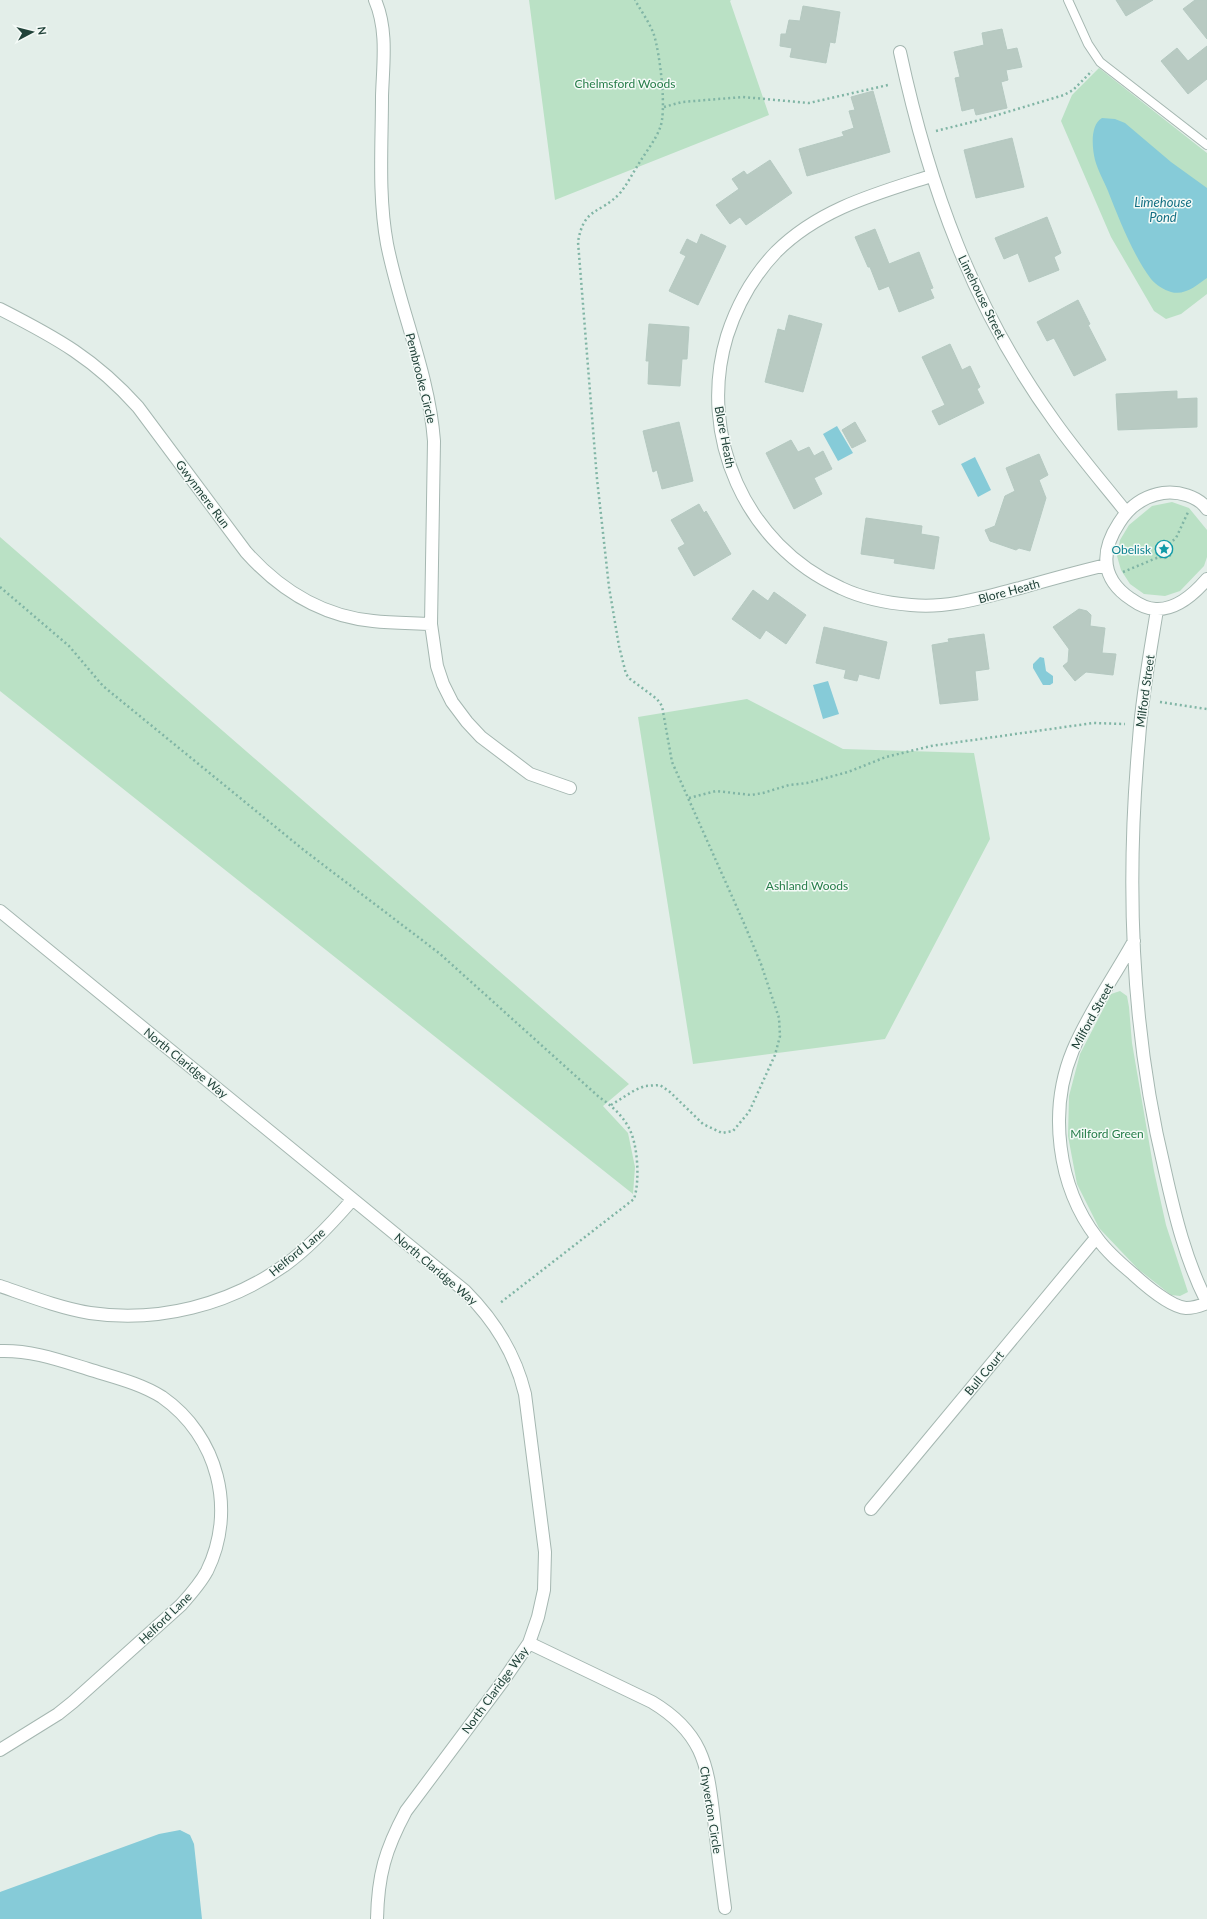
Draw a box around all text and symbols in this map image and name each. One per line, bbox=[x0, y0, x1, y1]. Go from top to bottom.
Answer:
north arrow bbox=[12, 12, 52, 52]
text: N bbox=[35, 26, 49, 36]
park label: Chelmsford Woods bbox=[575, 76, 675, 91]
water label: Limehouse Pond bbox=[1134, 194, 1192, 225]
street label: Limehouse Street bbox=[955, 253, 1009, 342]
street label: Pembrooke Circle bbox=[403, 331, 439, 425]
street label: Blore Heath bbox=[712, 405, 738, 469]
street label: Gwynmere Run bbox=[173, 457, 233, 531]
place icon: Obelisk bbox=[1154, 539, 1174, 559]
place label: Obelisk bbox=[1111, 542, 1152, 557]
street label: Blore Heath bbox=[977, 576, 1041, 606]
street label: Milford Street bbox=[1132, 653, 1158, 728]
park label: Ashland Woods bbox=[766, 878, 848, 893]
street label: Milford Street bbox=[1068, 980, 1117, 1052]
street label: North Claridge Way bbox=[141, 1024, 232, 1102]
park label: Milford Green bbox=[1070, 1126, 1144, 1141]
street label: Helford Lane bbox=[266, 1225, 328, 1279]
street label: North Claridge Way bbox=[391, 1230, 481, 1309]
street label: Bull Court bbox=[961, 1347, 1007, 1398]
street label: Helford Lane bbox=[135, 1589, 195, 1647]
street label: North Claridge Way bbox=[458, 1643, 532, 1737]
street label: Chyverton Circle bbox=[697, 1765, 725, 1855]

